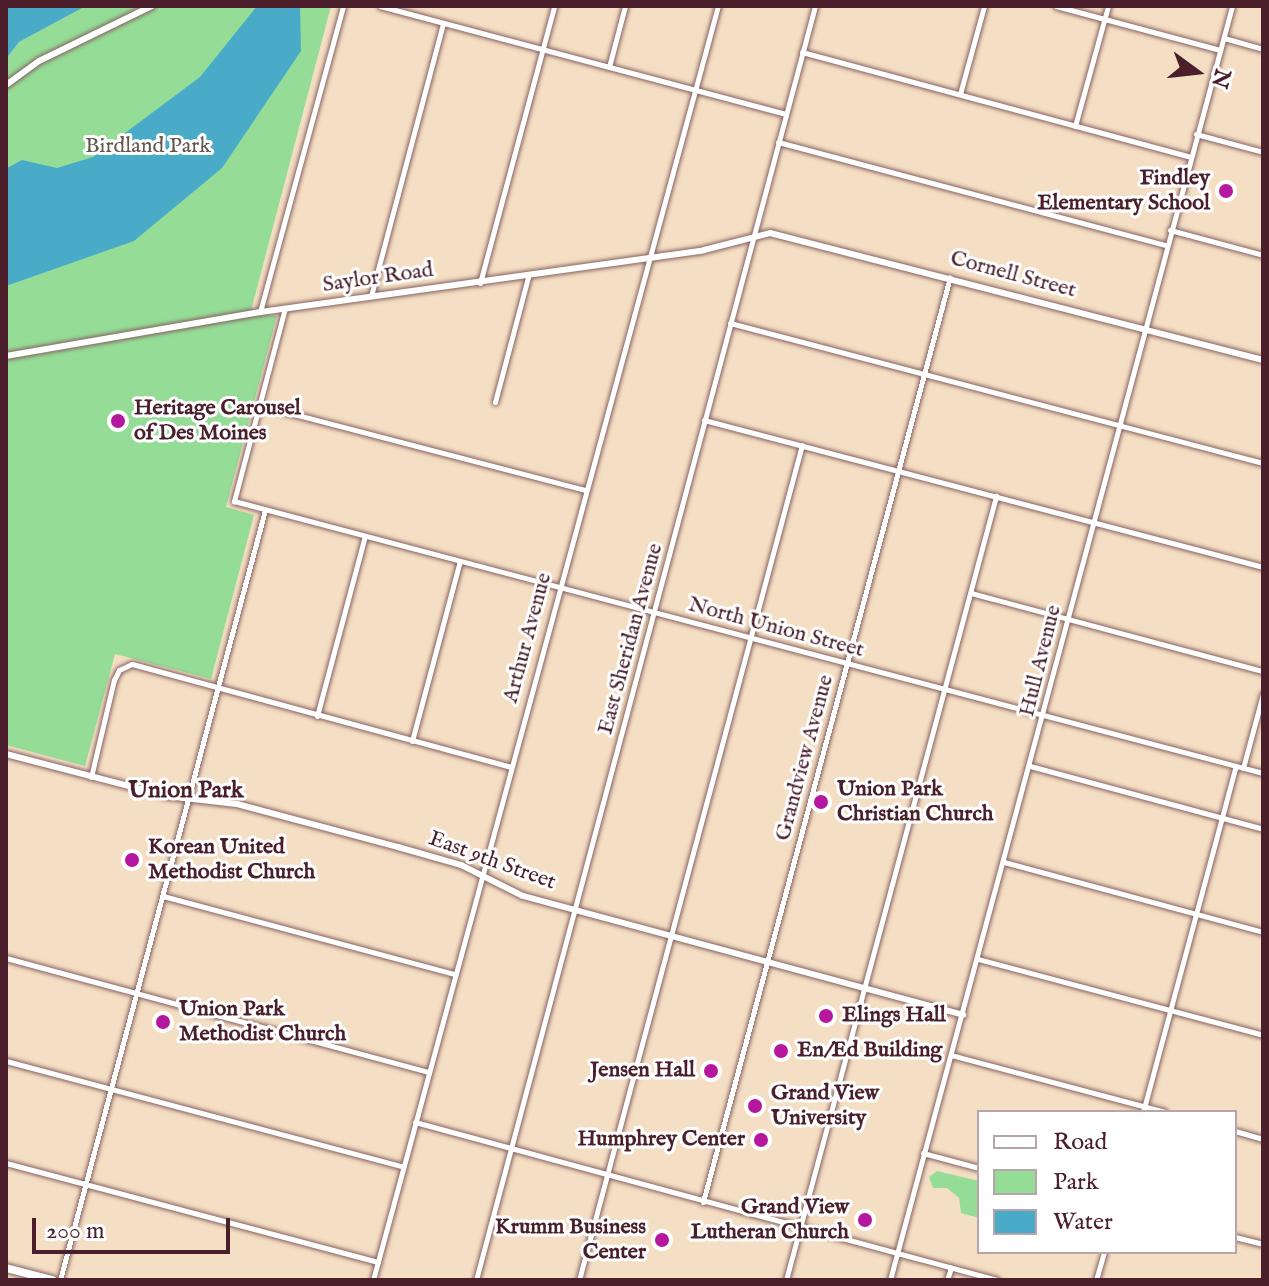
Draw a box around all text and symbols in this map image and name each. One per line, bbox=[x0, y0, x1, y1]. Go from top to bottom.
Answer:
north arrow bbox=[1157, 32, 1237, 112]
text: N bbox=[1204, 65, 1236, 91]
park label: Birdland Park bbox=[85, 134, 211, 160]
place label: Findley Elementary School bbox=[1037, 165, 1210, 216]
marker: Findley Elementary School bbox=[1217, 182, 1235, 200]
street label: Cornell Street bbox=[947, 246, 1079, 304]
street label: Saylor Road bbox=[321, 257, 435, 299]
place label: Heritage Carousel of Des Moines bbox=[134, 395, 301, 446]
marker: Heritage Carousel of Des Moines bbox=[109, 412, 127, 430]
street label: East Sheridan Avenue bbox=[593, 541, 669, 737]
street label: Arthur Avenue bbox=[498, 570, 558, 706]
street label: North Union Street bbox=[685, 592, 867, 664]
street label: Hull Avenue bbox=[1014, 602, 1068, 720]
street label: Grandview Avenue bbox=[770, 672, 840, 844]
place label: Union Park Christian Church bbox=[837, 776, 994, 828]
district label: Union Park bbox=[128, 777, 244, 805]
marker: Union Park Christian Church bbox=[812, 793, 830, 811]
street label: East 9th Street bbox=[425, 826, 559, 896]
place label: Korean United Methodist Church bbox=[148, 834, 315, 886]
marker: Korean United Methodist Church bbox=[123, 851, 141, 869]
place label: Union Park Methodist Church bbox=[179, 996, 346, 1048]
place label: Elings Hall bbox=[842, 1003, 946, 1029]
marker: Elings Hall bbox=[817, 1007, 835, 1025]
marker: Union Park Methodist Church bbox=[154, 1013, 172, 1031]
place label: En/Ed Building bbox=[797, 1038, 942, 1064]
marker: En/Ed Building bbox=[772, 1042, 790, 1060]
place label: Jensen Hall bbox=[590, 1058, 695, 1084]
marker: Jensen Hall bbox=[702, 1062, 720, 1080]
place label: Grand View University bbox=[771, 1080, 879, 1132]
marker: Grand View University bbox=[746, 1097, 764, 1115]
legend bbox=[977, 1110, 1237, 1254]
place label: Humphrey Center bbox=[577, 1127, 745, 1153]
text: Road bbox=[1053, 1127, 1107, 1158]
marker: Humphrey Center bbox=[752, 1131, 770, 1149]
text: Park bbox=[1053, 1167, 1099, 1198]
place label: Grand View Lutheran Church bbox=[691, 1194, 849, 1246]
scale bar bbox=[36, 1202, 234, 1252]
text: Water bbox=[1053, 1207, 1113, 1238]
marker: Grand View Lutheran Church bbox=[856, 1211, 874, 1229]
place label: Krumm Business Center bbox=[495, 1214, 646, 1266]
text: 200 m bbox=[46, 1216, 105, 1247]
marker: Krumm Business Center bbox=[653, 1231, 671, 1249]

